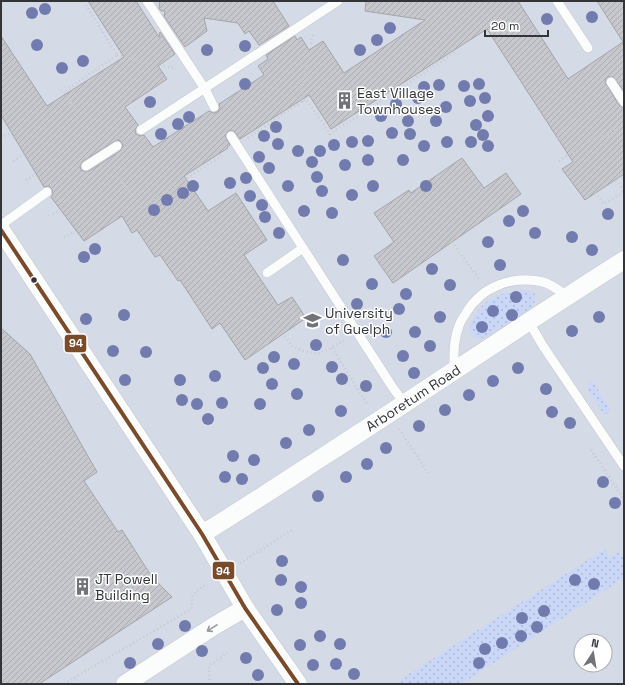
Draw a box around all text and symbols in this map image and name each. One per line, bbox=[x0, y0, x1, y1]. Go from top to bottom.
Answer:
scale bar bbox=[485, 12, 548, 38]
text: 20 m bbox=[491, 18, 519, 34]
place label: East Village Townhouses bbox=[357, 84, 441, 118]
building icon: East Village Townhouses bbox=[334, 91, 354, 111]
unlabelled marker bbox=[29, 275, 39, 285]
place label: University of Guelph bbox=[325, 304, 393, 338]
school or university icon: University of Guelph bbox=[302, 311, 322, 331]
line badge: 94 bbox=[64, 334, 87, 353]
text: 94 bbox=[69, 336, 83, 350]
street label: Arboretum Road bbox=[362, 361, 464, 435]
line badge: 94 bbox=[212, 561, 235, 580]
text: 94 bbox=[216, 564, 230, 578]
place label: JT Powell Building bbox=[95, 570, 158, 604]
building icon: JT Powell Building bbox=[72, 577, 92, 597]
one-way arrow bbox=[207, 624, 218, 632]
north arrow bbox=[573, 633, 613, 673]
text: N bbox=[590, 636, 600, 651]

